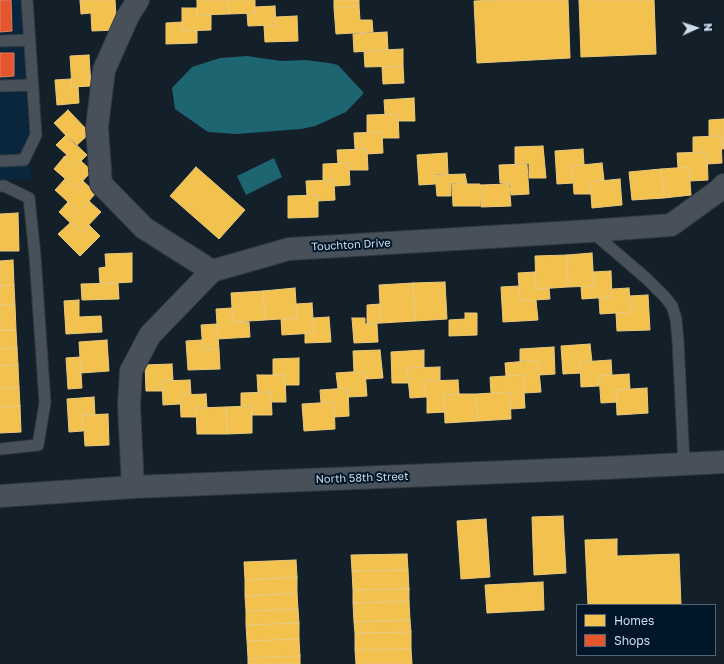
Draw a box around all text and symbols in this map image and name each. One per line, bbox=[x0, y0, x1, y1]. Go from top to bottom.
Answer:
north arrow bbox=[676, 8, 716, 48]
text: N bbox=[702, 23, 715, 32]
street label: Touchton Drive bbox=[311, 236, 391, 254]
street label: North 58th Street bbox=[315, 470, 409, 486]
legend bbox=[576, 604, 716, 656]
text: Homes bbox=[614, 613, 654, 628]
text: Shops bbox=[614, 633, 650, 648]

